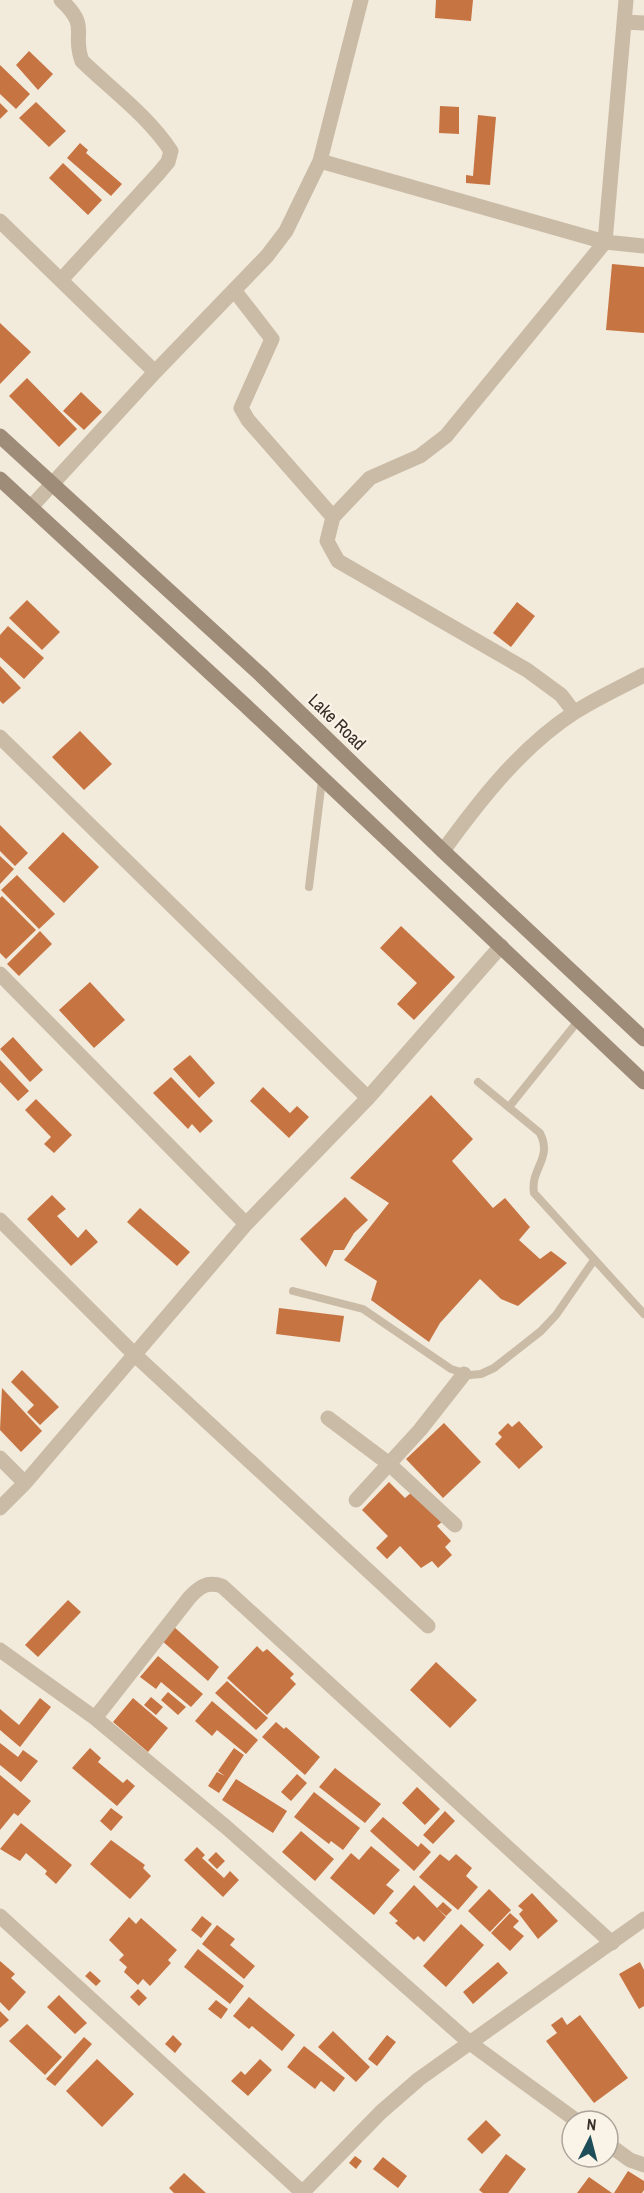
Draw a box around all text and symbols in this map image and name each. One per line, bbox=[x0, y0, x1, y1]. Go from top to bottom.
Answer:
street label: Lake Road bbox=[303, 688, 372, 755]
north arrow bbox=[560, 2109, 620, 2169]
text: N bbox=[586, 2113, 597, 2136]

